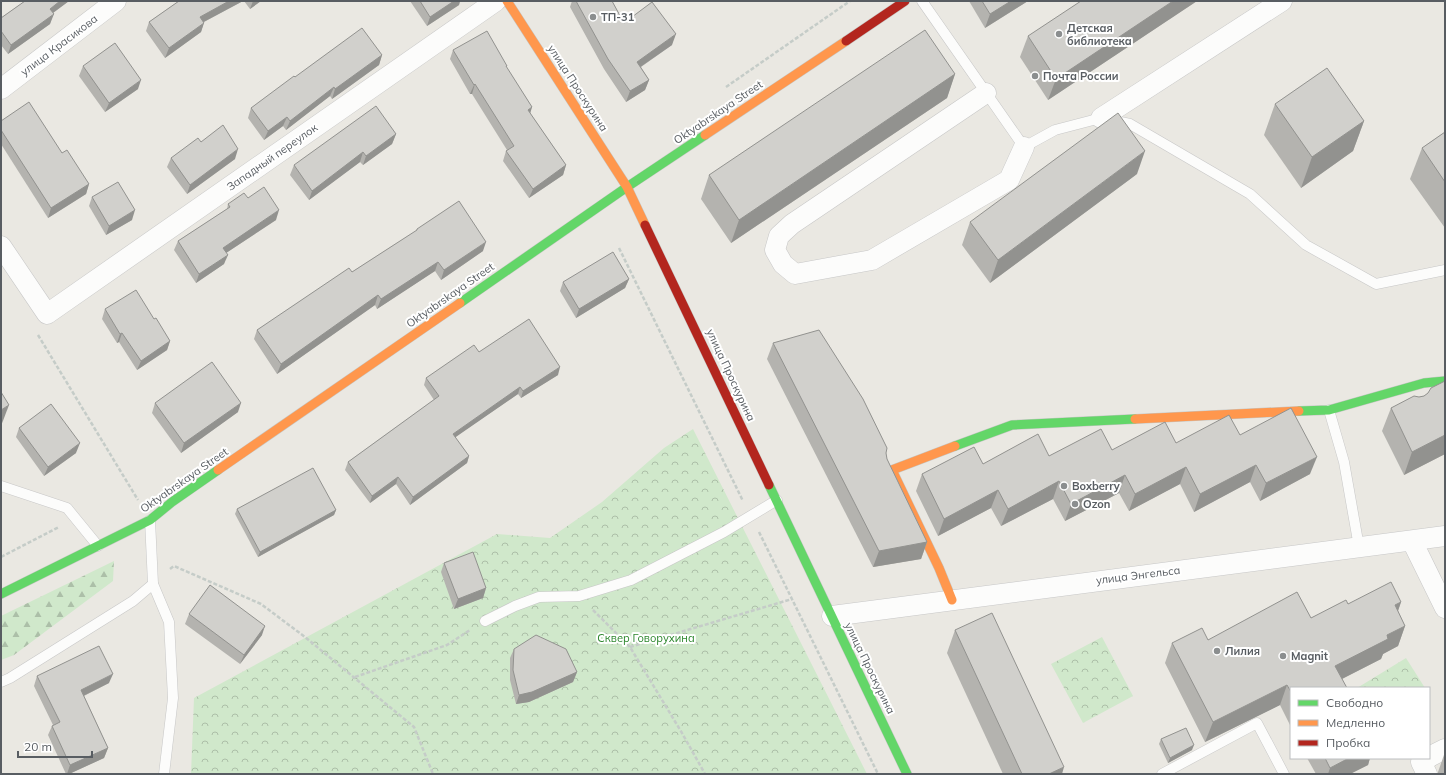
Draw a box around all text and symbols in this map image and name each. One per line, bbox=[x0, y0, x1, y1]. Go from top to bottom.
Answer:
place label: ТП-31 bbox=[601, 10, 635, 24]
street label: улица Красикова bbox=[18, 11, 100, 79]
marker: ТП-31 bbox=[588, 12, 598, 22]
place label: Детская библиотека bbox=[1067, 21, 1132, 48]
marker: Детская библиотека bbox=[1054, 29, 1064, 39]
street label: улица Проскурина bbox=[545, 42, 611, 134]
place label: Почта России bbox=[1043, 69, 1119, 83]
marker: Почта России bbox=[1030, 71, 1040, 81]
street label: Oktyabrskaya Street bbox=[671, 77, 765, 147]
street label: Западный переулок bbox=[224, 120, 320, 194]
street label: Oktyabrskaya Street bbox=[403, 259, 497, 331]
street label: улица Проскурина bbox=[703, 327, 759, 423]
street label: Oktyabrskaya Street bbox=[137, 444, 231, 516]
place label: Boxberry bbox=[1072, 479, 1120, 493]
marker: Boxberry bbox=[1059, 481, 1069, 491]
place label: Ozon bbox=[1083, 497, 1110, 511]
marker: Ozon bbox=[1070, 499, 1080, 509]
street label: улица Энгельса bbox=[1095, 563, 1181, 587]
street label: улица Проскурина bbox=[842, 620, 898, 716]
park label: Сквер Говорухина bbox=[597, 631, 695, 645]
place label: Лилия bbox=[1225, 644, 1260, 658]
marker: Лилия bbox=[1212, 646, 1222, 656]
place label: Magnit bbox=[1291, 649, 1328, 663]
marker: Magnit bbox=[1278, 651, 1288, 661]
legend bbox=[1290, 687, 1430, 759]
text: Свободно bbox=[1326, 695, 1383, 710]
text: Медленно bbox=[1326, 715, 1385, 730]
scale bar bbox=[18, 733, 92, 759]
text: Пробка bbox=[1326, 735, 1370, 750]
text: 20 m bbox=[24, 739, 52, 754]

